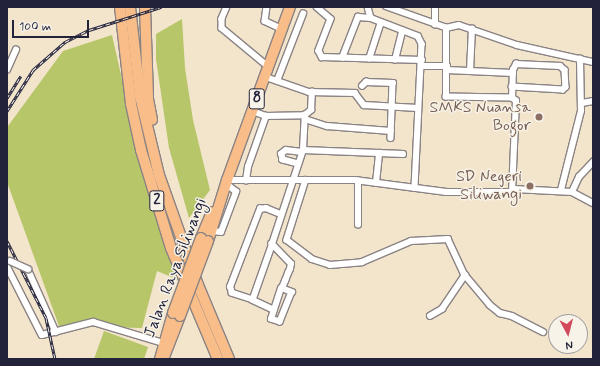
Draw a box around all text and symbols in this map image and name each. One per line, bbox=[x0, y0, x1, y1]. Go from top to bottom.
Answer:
scale bar bbox=[14, 12, 91, 38]
text: 100 m bbox=[19, 19, 51, 35]
road number: 8 bbox=[248, 86, 266, 112]
place label: SMKS Nuansa Bogor bbox=[434, 98, 531, 136]
marker: SMKS Nuansa Bogor bbox=[534, 112, 544, 122]
place label: SD Negeri Siliwangi bbox=[454, 167, 522, 205]
marker: SD Negeri Siliwangi bbox=[525, 181, 535, 191]
road number: 2 bbox=[149, 188, 165, 214]
street label: Jalan Raya Siliwangi bbox=[141, 197, 211, 339]
north arrow bbox=[548, 314, 588, 354]
text: N bbox=[565, 338, 574, 352]

